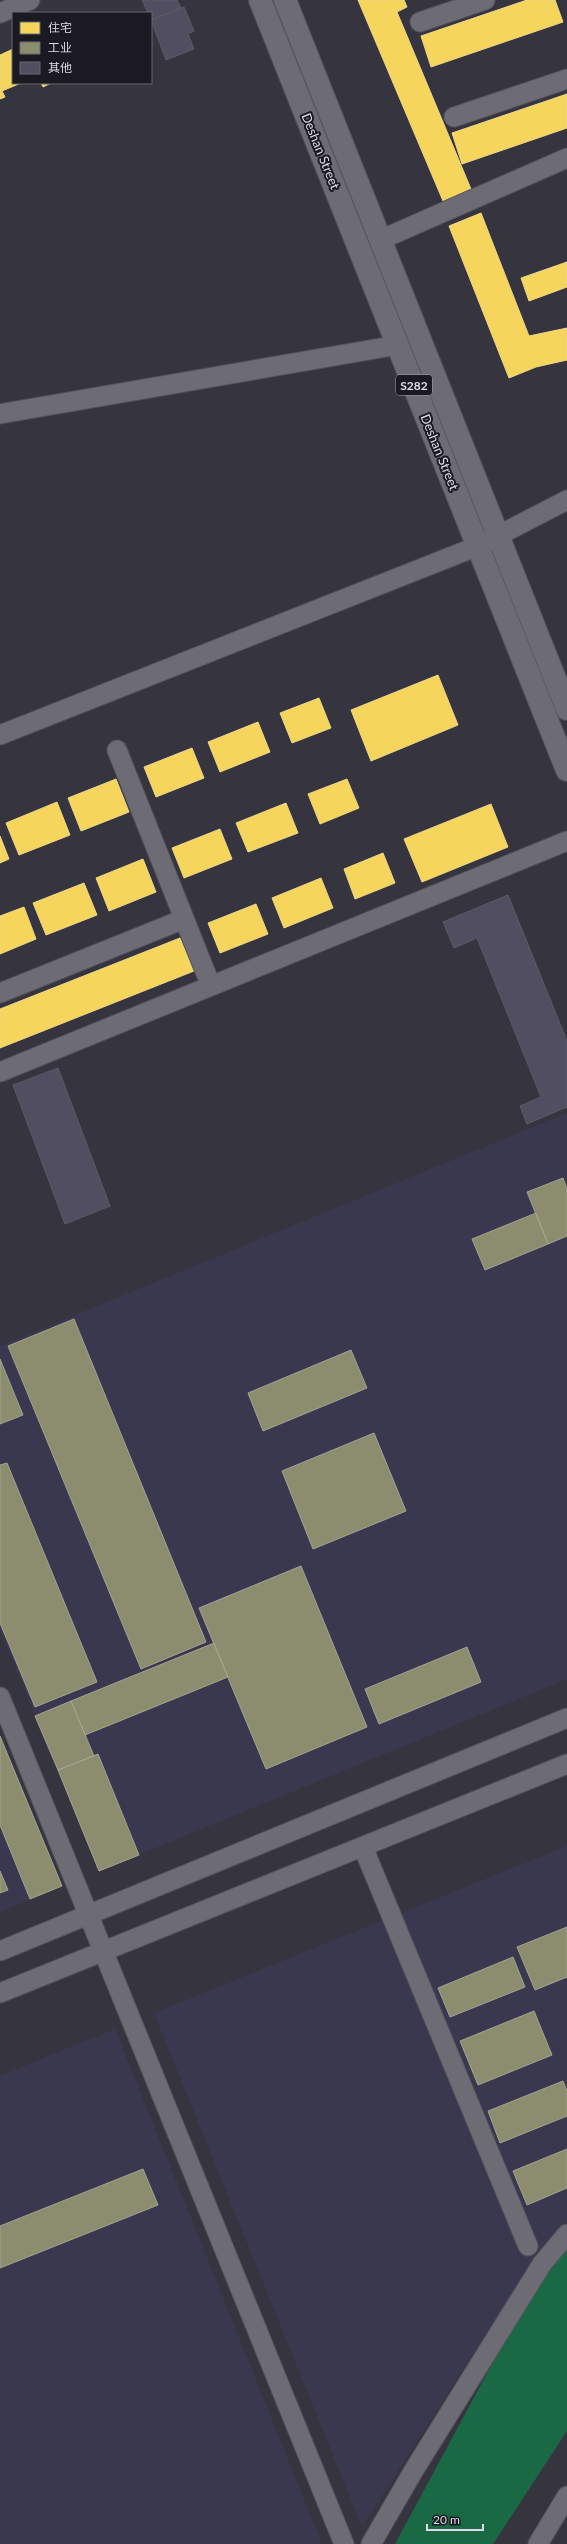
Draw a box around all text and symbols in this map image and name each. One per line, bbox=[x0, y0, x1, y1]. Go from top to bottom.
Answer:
legend bbox=[12, 12, 152, 84]
text: 住宅 bbox=[48, 20, 72, 35]
text: 工业 bbox=[48, 40, 72, 55]
text: 其他 bbox=[48, 60, 72, 75]
street label: Deshan Street bbox=[298, 111, 344, 192]
road number: S282 bbox=[396, 375, 432, 395]
street label: Deshan Street bbox=[417, 412, 463, 493]
scale bar bbox=[427, 2506, 483, 2532]
text: 20 m bbox=[433, 2512, 460, 2527]

